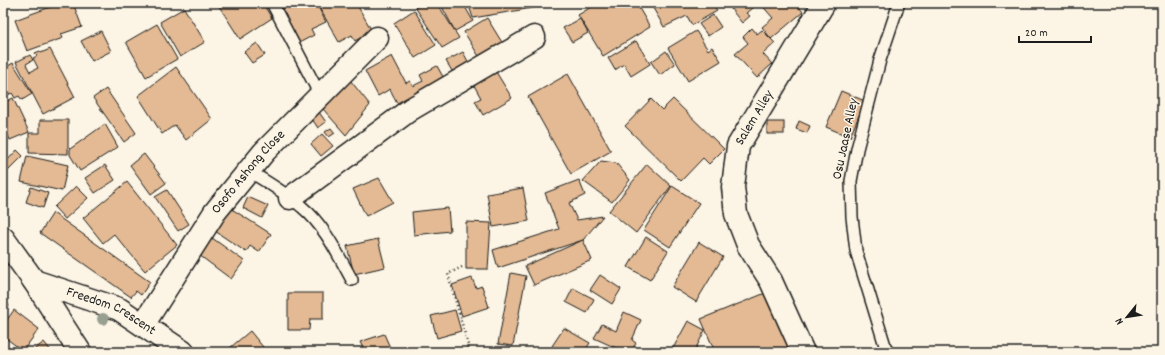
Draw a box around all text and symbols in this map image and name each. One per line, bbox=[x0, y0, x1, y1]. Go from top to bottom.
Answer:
scale bar bbox=[1019, 18, 1091, 44]
text: 20 m bbox=[1025, 25, 1048, 42]
street label: Salem Alley bbox=[730, 86, 779, 149]
street label: Osu Jaase Alley bbox=[828, 96, 864, 182]
street label: Osofo Ashong Close bbox=[207, 126, 290, 219]
street label: Freedom Crescent bbox=[64, 282, 159, 341]
north arrow bbox=[1107, 297, 1147, 337]
text: N bbox=[1112, 314, 1128, 327]

